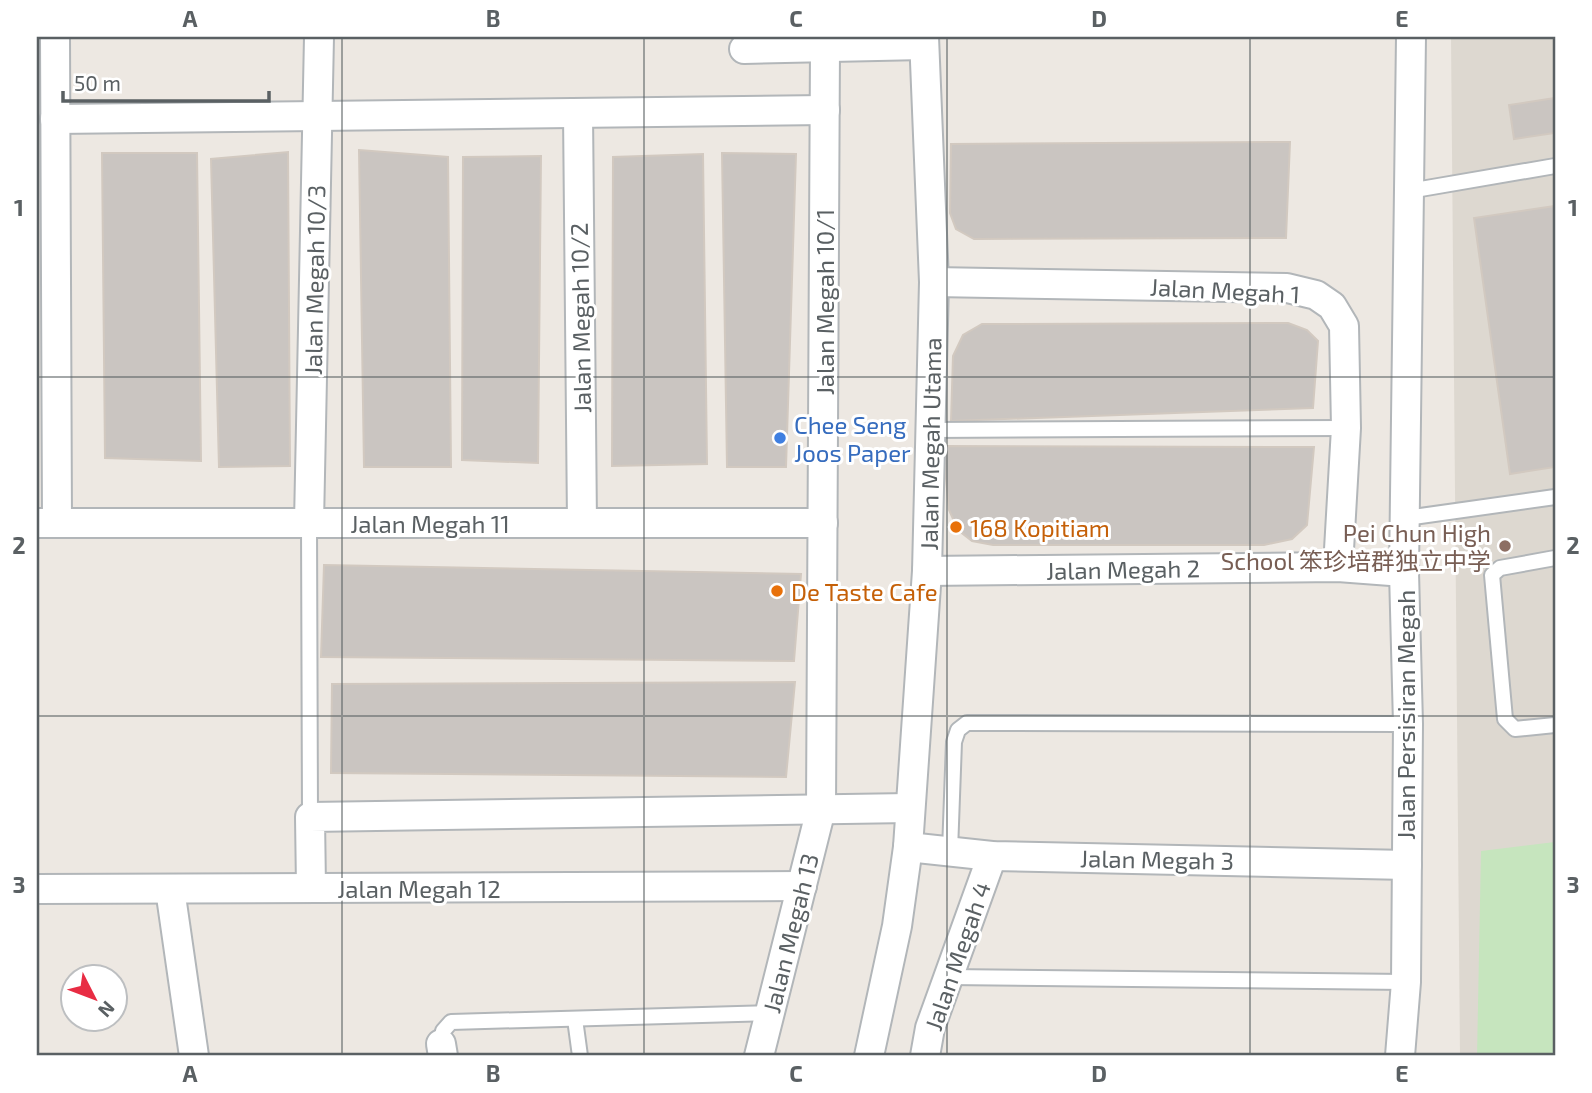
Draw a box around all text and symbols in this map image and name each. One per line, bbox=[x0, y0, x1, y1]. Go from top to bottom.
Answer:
text: A bbox=[182, 4, 198, 32]
text: B bbox=[486, 4, 500, 32]
text: C bbox=[789, 4, 803, 32]
text: D bbox=[1091, 4, 1107, 32]
text: E bbox=[1395, 4, 1409, 32]
scale bar bbox=[63, 60, 270, 104]
text: 50 m bbox=[74, 70, 121, 95]
street label: Jalan Megah 10/3 bbox=[298, 185, 330, 375]
text: 1 bbox=[14, 193, 24, 221]
text: 1 bbox=[1568, 193, 1578, 221]
street label: Jalan Megah 10/1 bbox=[810, 209, 839, 395]
street label: Jalan Megah 10/2 bbox=[564, 222, 596, 414]
street label: Jalan Megah 1 bbox=[1149, 272, 1301, 308]
street label: Jalan Megah Utama bbox=[914, 337, 946, 551]
place label: Chee Seng Joos Paper bbox=[794, 410, 911, 467]
marker: Chee Seng Joos Paper bbox=[772, 430, 788, 446]
street label: Jalan Megah 11 bbox=[350, 509, 510, 538]
place label: 168 Kopitiam bbox=[970, 513, 1110, 542]
place label: Pei Chun High School 笨珍培群独立中学 bbox=[1221, 518, 1491, 575]
marker: 168 Kopitiam bbox=[948, 519, 964, 535]
text: 2 bbox=[12, 531, 26, 559]
text: 2 bbox=[1566, 531, 1580, 559]
marker: Pei Chun High School 笨珍培群独立中学 bbox=[1497, 538, 1513, 554]
street label: Jalan Megah 2 bbox=[1046, 553, 1200, 585]
place label: De Taste Cafe bbox=[791, 577, 938, 606]
marker: De Taste Cafe bbox=[769, 583, 785, 599]
street label: Jalan Persisiran Megah bbox=[1391, 590, 1420, 840]
street label: Jalan Megah 3 bbox=[1080, 843, 1234, 875]
street label: Jalan Megah 13 bbox=[756, 850, 824, 1016]
text: 3 bbox=[12, 870, 26, 898]
text: 3 bbox=[1566, 870, 1580, 898]
street label: Jalan Megah 12 bbox=[337, 874, 501, 903]
street label: Jalan Megah 4 bbox=[918, 878, 996, 1034]
north arrow bbox=[60, 964, 130, 1034]
text: N bbox=[94, 997, 120, 1023]
text: A bbox=[182, 1059, 198, 1087]
text: B bbox=[486, 1059, 500, 1087]
text: C bbox=[789, 1059, 803, 1087]
text: D bbox=[1091, 1059, 1107, 1087]
text: E bbox=[1395, 1059, 1409, 1087]

